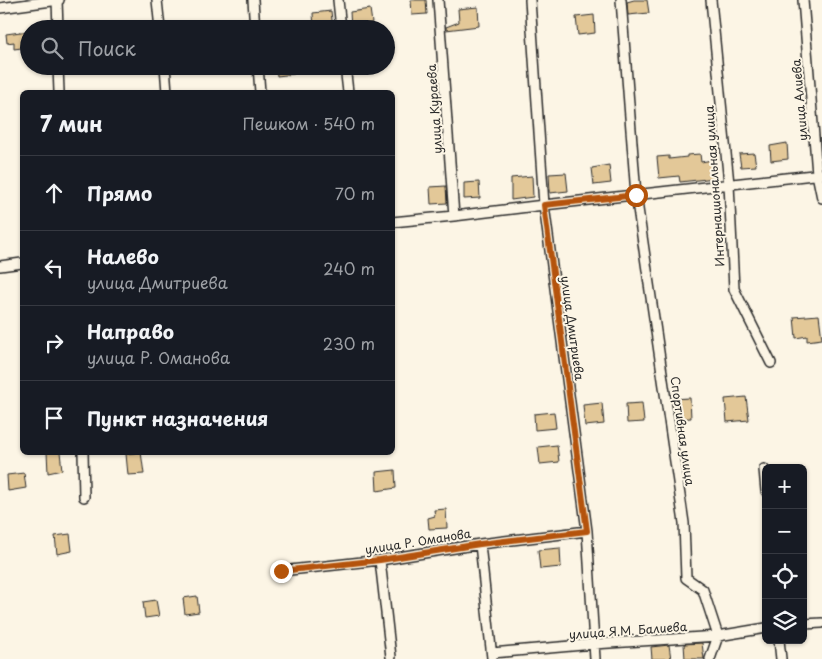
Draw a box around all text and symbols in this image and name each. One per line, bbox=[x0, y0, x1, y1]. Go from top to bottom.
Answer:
search box bbox=[20, 20, 395, 75]
icon: search bbox=[38, 34, 66, 62]
text: Поиск bbox=[78, 34, 136, 62]
street label: улица Алиева bbox=[786, 58, 812, 142]
street label: улица Кураева bbox=[422, 63, 446, 154]
street label: Интернациональная улица bbox=[699, 104, 729, 267]
text: 7 мин bbox=[40, 107, 103, 139]
text: Пешком · 540 m bbox=[242, 111, 375, 135]
icon: ahead bbox=[40, 179, 68, 207]
text: Прямо bbox=[87, 179, 152, 207]
text: 70 m bbox=[335, 181, 375, 205]
route start bbox=[625, 184, 648, 207]
text: Налево bbox=[87, 242, 159, 270]
icon: left bbox=[40, 254, 68, 282]
text: 240 m bbox=[323, 256, 375, 280]
text: улица Дмитриева bbox=[87, 270, 228, 294]
street label: улица Дмитриева bbox=[557, 275, 589, 382]
text: Направо bbox=[87, 317, 174, 345]
icon: right bbox=[40, 329, 68, 357]
text: 230 m bbox=[323, 331, 375, 355]
text: улица Р. Оманова bbox=[87, 345, 230, 369]
street label: Спортивная улица bbox=[666, 375, 700, 487]
icon: arrive bbox=[40, 404, 68, 432]
text: Пункт назначения bbox=[87, 404, 268, 432]
map controls bbox=[762, 464, 807, 644]
button: + bbox=[762, 464, 807, 509]
button: − bbox=[762, 509, 807, 554]
street label: улица Р. Оманова bbox=[364, 524, 473, 558]
button: locate bbox=[762, 554, 807, 599]
route end bbox=[270, 560, 293, 583]
button: layers bbox=[762, 599, 807, 644]
street label: улица Я.М. Балиева bbox=[568, 617, 688, 643]

